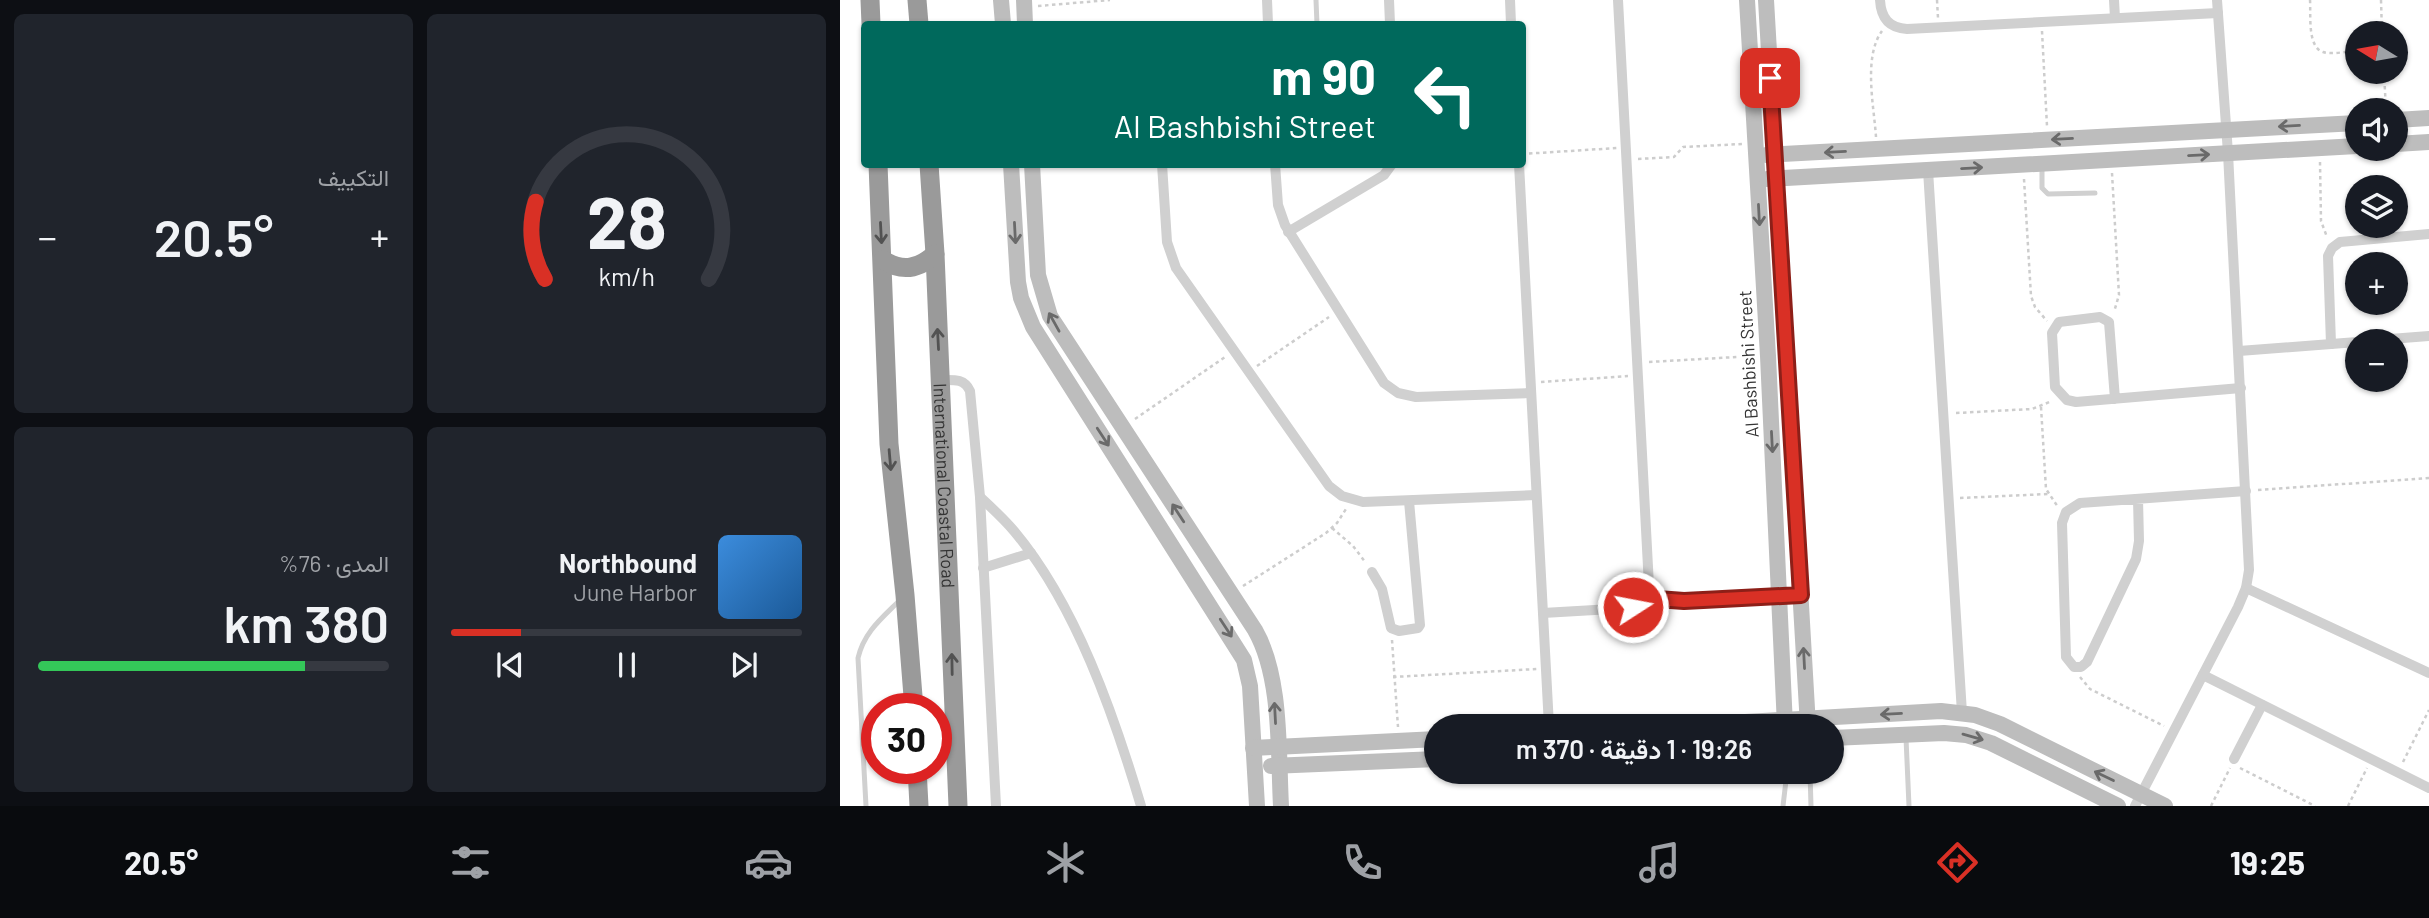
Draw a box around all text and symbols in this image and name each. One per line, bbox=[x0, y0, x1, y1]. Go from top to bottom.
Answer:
north arrow bbox=[2345, 21, 2408, 84]
map controls bbox=[2345, 21, 2408, 392]
text: 90 m bbox=[1271, 46, 1376, 105]
pin bbox=[1740, 48, 1800, 108]
icon: left bbox=[1400, 49, 1491, 140]
icon: arrive bbox=[1751, 59, 1789, 97]
button: sound bbox=[2345, 98, 2408, 161]
text: Al Bashbishi Street bbox=[1114, 106, 1376, 144]
one-way arrow bbox=[2278, 120, 2301, 133]
one-way arrow bbox=[2051, 133, 2074, 146]
one-way arrow bbox=[1824, 145, 1847, 158]
one-way arrow bbox=[2188, 148, 2211, 161]
one-way arrow bbox=[1960, 161, 1983, 174]
text: التكييف bbox=[318, 163, 389, 191]
button: layers bbox=[2345, 175, 2408, 238]
text: 28 bbox=[586, 177, 667, 265]
one-way arrow bbox=[1753, 203, 1766, 226]
text: 20.5° bbox=[154, 205, 273, 267]
text: − bbox=[38, 213, 57, 259]
text: + bbox=[370, 213, 389, 259]
one-way arrow bbox=[875, 221, 888, 244]
one-way arrow bbox=[1008, 221, 1021, 244]
button: + bbox=[2345, 252, 2408, 315]
text: km/h bbox=[598, 261, 655, 291]
street label: Al Bashbishi Street bbox=[1733, 290, 1763, 438]
one-way arrow bbox=[1047, 312, 1060, 333]
one-way arrow bbox=[932, 328, 945, 351]
button: − bbox=[2345, 329, 2408, 392]
street label: International Coastal Road bbox=[929, 383, 960, 589]
one-way arrow bbox=[1095, 427, 1110, 446]
one-way arrow bbox=[1766, 430, 1779, 453]
one-way arrow bbox=[884, 448, 897, 471]
one-way arrow bbox=[1171, 503, 1185, 523]
text: Northbound bbox=[559, 547, 697, 578]
text: المدى · 76% bbox=[279, 549, 389, 577]
position arrow bbox=[1596, 570, 1670, 644]
text: June Harbor bbox=[574, 578, 697, 606]
text: 380 km bbox=[223, 591, 389, 653]
one-way arrow bbox=[1219, 618, 1233, 638]
icon: previous bbox=[491, 646, 529, 684]
icon: pause bbox=[608, 646, 646, 684]
icon: next bbox=[725, 646, 763, 684]
one-way arrow bbox=[1798, 647, 1811, 670]
one-way arrow bbox=[945, 653, 959, 676]
speed limit sign: 30 bbox=[861, 693, 952, 784]
one-way arrow bbox=[1269, 702, 1282, 725]
one-way arrow bbox=[1880, 708, 1903, 721]
one-way arrow bbox=[1962, 732, 1984, 745]
text: 19:26 · 1 دقيقة · 370 m bbox=[1516, 733, 1752, 764]
one-way arrow bbox=[2094, 768, 2115, 782]
icon: filters bbox=[446, 838, 495, 887]
icon: car bbox=[744, 838, 793, 887]
icon: climate bbox=[1041, 838, 1090, 887]
icon: phone bbox=[1338, 838, 1387, 887]
icon: music bbox=[1635, 838, 1684, 887]
icon: directions bbox=[1933, 838, 1982, 887]
text: 20.5° bbox=[124, 843, 198, 881]
text: 19:25 bbox=[2230, 843, 2305, 881]

